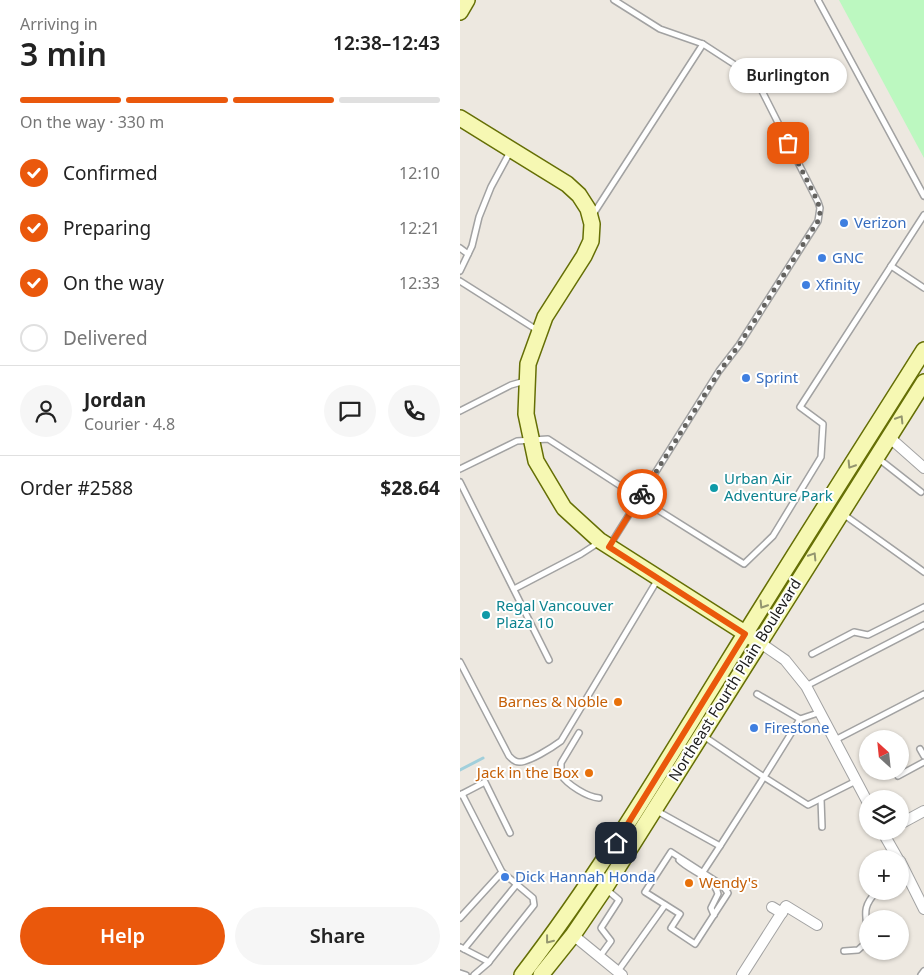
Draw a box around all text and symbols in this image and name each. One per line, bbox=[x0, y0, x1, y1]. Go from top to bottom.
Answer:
text: Arriving in bbox=[20, 13, 98, 35]
text: 12:38–12:43 bbox=[333, 30, 440, 56]
text: 3 min bbox=[20, 32, 107, 75]
callout: Burlington bbox=[729, 58, 847, 93]
text: Burlington bbox=[746, 64, 830, 86]
text: On the way · 330 m bbox=[20, 111, 164, 133]
pin bbox=[767, 122, 809, 164]
icon: bag bbox=[774, 129, 802, 157]
icon: check bbox=[20, 159, 48, 187]
text: Confirmed bbox=[63, 160, 158, 186]
text: 12:10 bbox=[399, 162, 440, 184]
place label: Verizon bbox=[854, 212, 907, 232]
icon: check bbox=[20, 214, 48, 242]
text: Preparing bbox=[63, 215, 151, 241]
text: 12:21 bbox=[399, 217, 440, 239]
marker: Verizon bbox=[838, 217, 850, 229]
place label: GNC bbox=[832, 247, 864, 267]
marker: GNC bbox=[816, 252, 828, 264]
icon: check bbox=[20, 269, 48, 297]
text: On the way bbox=[63, 270, 164, 296]
text: 12:33 bbox=[399, 272, 440, 294]
place label: Xfinity bbox=[816, 274, 860, 294]
marker: Xfinity bbox=[800, 279, 812, 291]
text: Delivered bbox=[63, 325, 148, 351]
place label: Sprint bbox=[756, 367, 799, 387]
marker: Sprint bbox=[740, 372, 752, 384]
button: person bbox=[20, 385, 72, 437]
button: chat bbox=[324, 385, 376, 437]
button: phone bbox=[388, 385, 440, 437]
text: Jordan bbox=[84, 387, 146, 413]
text: Courier · 4.8 bbox=[84, 413, 175, 435]
one-way arrow bbox=[894, 416, 904, 425]
one-way arrow bbox=[848, 459, 858, 468]
place label: Urban Air Adventure Park bbox=[724, 468, 833, 505]
courier bbox=[617, 469, 667, 519]
text: Order #2588 bbox=[20, 475, 133, 501]
text: $28.64 bbox=[380, 475, 440, 501]
icon: bike bbox=[628, 480, 656, 508]
marker: Urban Air Adventure Park bbox=[708, 482, 720, 494]
one-way arrow bbox=[807, 553, 816, 562]
street label: Northeast Fourth Plain Boulevard bbox=[663, 574, 805, 785]
place label: Regal Vancouver Plaza 10 bbox=[496, 595, 613, 632]
one-way arrow bbox=[759, 600, 769, 609]
marker: Regal Vancouver Plaza 10 bbox=[480, 609, 492, 621]
place label: Barnes & Noble bbox=[498, 691, 608, 711]
marker: Barnes & Noble bbox=[612, 696, 624, 708]
place label: Firestone bbox=[764, 717, 829, 737]
marker: Firestone bbox=[748, 722, 760, 734]
north arrow bbox=[859, 730, 909, 780]
map controls bbox=[859, 730, 909, 960]
place label: Jack in the Box bbox=[475, 762, 579, 782]
marker: Jack in the Box bbox=[583, 767, 595, 779]
button: layers bbox=[859, 790, 909, 840]
pin bbox=[595, 822, 637, 864]
icon: home bbox=[602, 829, 630, 857]
button: + bbox=[859, 850, 909, 900]
place label: Dick Hannah Honda bbox=[515, 866, 656, 886]
marker: Dick Hannah Honda bbox=[499, 871, 511, 883]
place label: Wendy's bbox=[699, 872, 758, 892]
marker: Wendy's bbox=[683, 877, 695, 889]
button: Help bbox=[20, 907, 225, 965]
button: Share bbox=[235, 907, 440, 965]
button: − bbox=[859, 910, 909, 960]
one-way arrow bbox=[546, 934, 554, 943]

